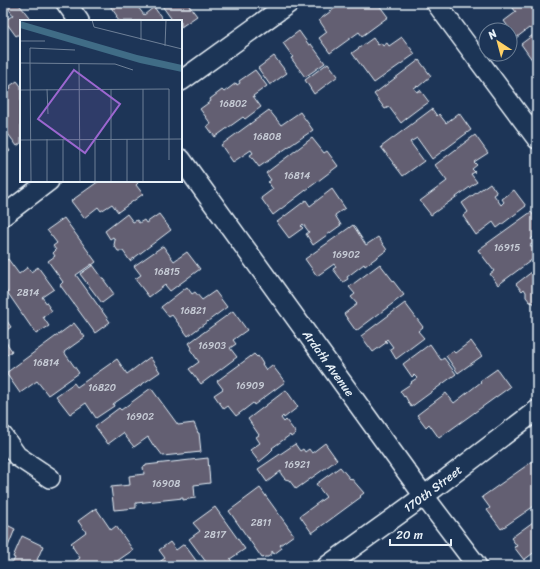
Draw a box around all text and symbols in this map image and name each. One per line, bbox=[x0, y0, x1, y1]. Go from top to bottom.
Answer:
inset map bbox=[20, 20, 182, 182]
north arrow bbox=[478, 22, 518, 62]
text: N bbox=[483, 24, 501, 45]
house number: 16802 bbox=[219, 95, 247, 113]
house number: 16808 bbox=[253, 128, 281, 146]
house number: 16814 bbox=[284, 167, 310, 185]
house number: 16915 bbox=[494, 239, 520, 257]
house number: 16902 bbox=[332, 246, 360, 264]
house number: 16815 bbox=[154, 263, 180, 281]
house number: 2814 bbox=[17, 284, 39, 302]
house number: 16821 bbox=[180, 302, 206, 320]
street label: Ardath Avenue bbox=[296, 324, 360, 402]
house number: 16903 bbox=[198, 337, 226, 355]
house number: 16814 bbox=[33, 354, 59, 372]
house number: 16909 bbox=[236, 377, 264, 395]
house number: 16820 bbox=[88, 379, 116, 397]
house number: 16902 bbox=[126, 408, 154, 426]
house number: 16921 bbox=[284, 456, 310, 474]
street label: 170th Street bbox=[399, 459, 467, 519]
house number: 16908 bbox=[152, 475, 180, 493]
house number: 2811 bbox=[251, 514, 271, 532]
scale bar bbox=[390, 521, 451, 547]
text: 20 m bbox=[396, 524, 423, 546]
house number: 2817 bbox=[204, 526, 227, 544]

